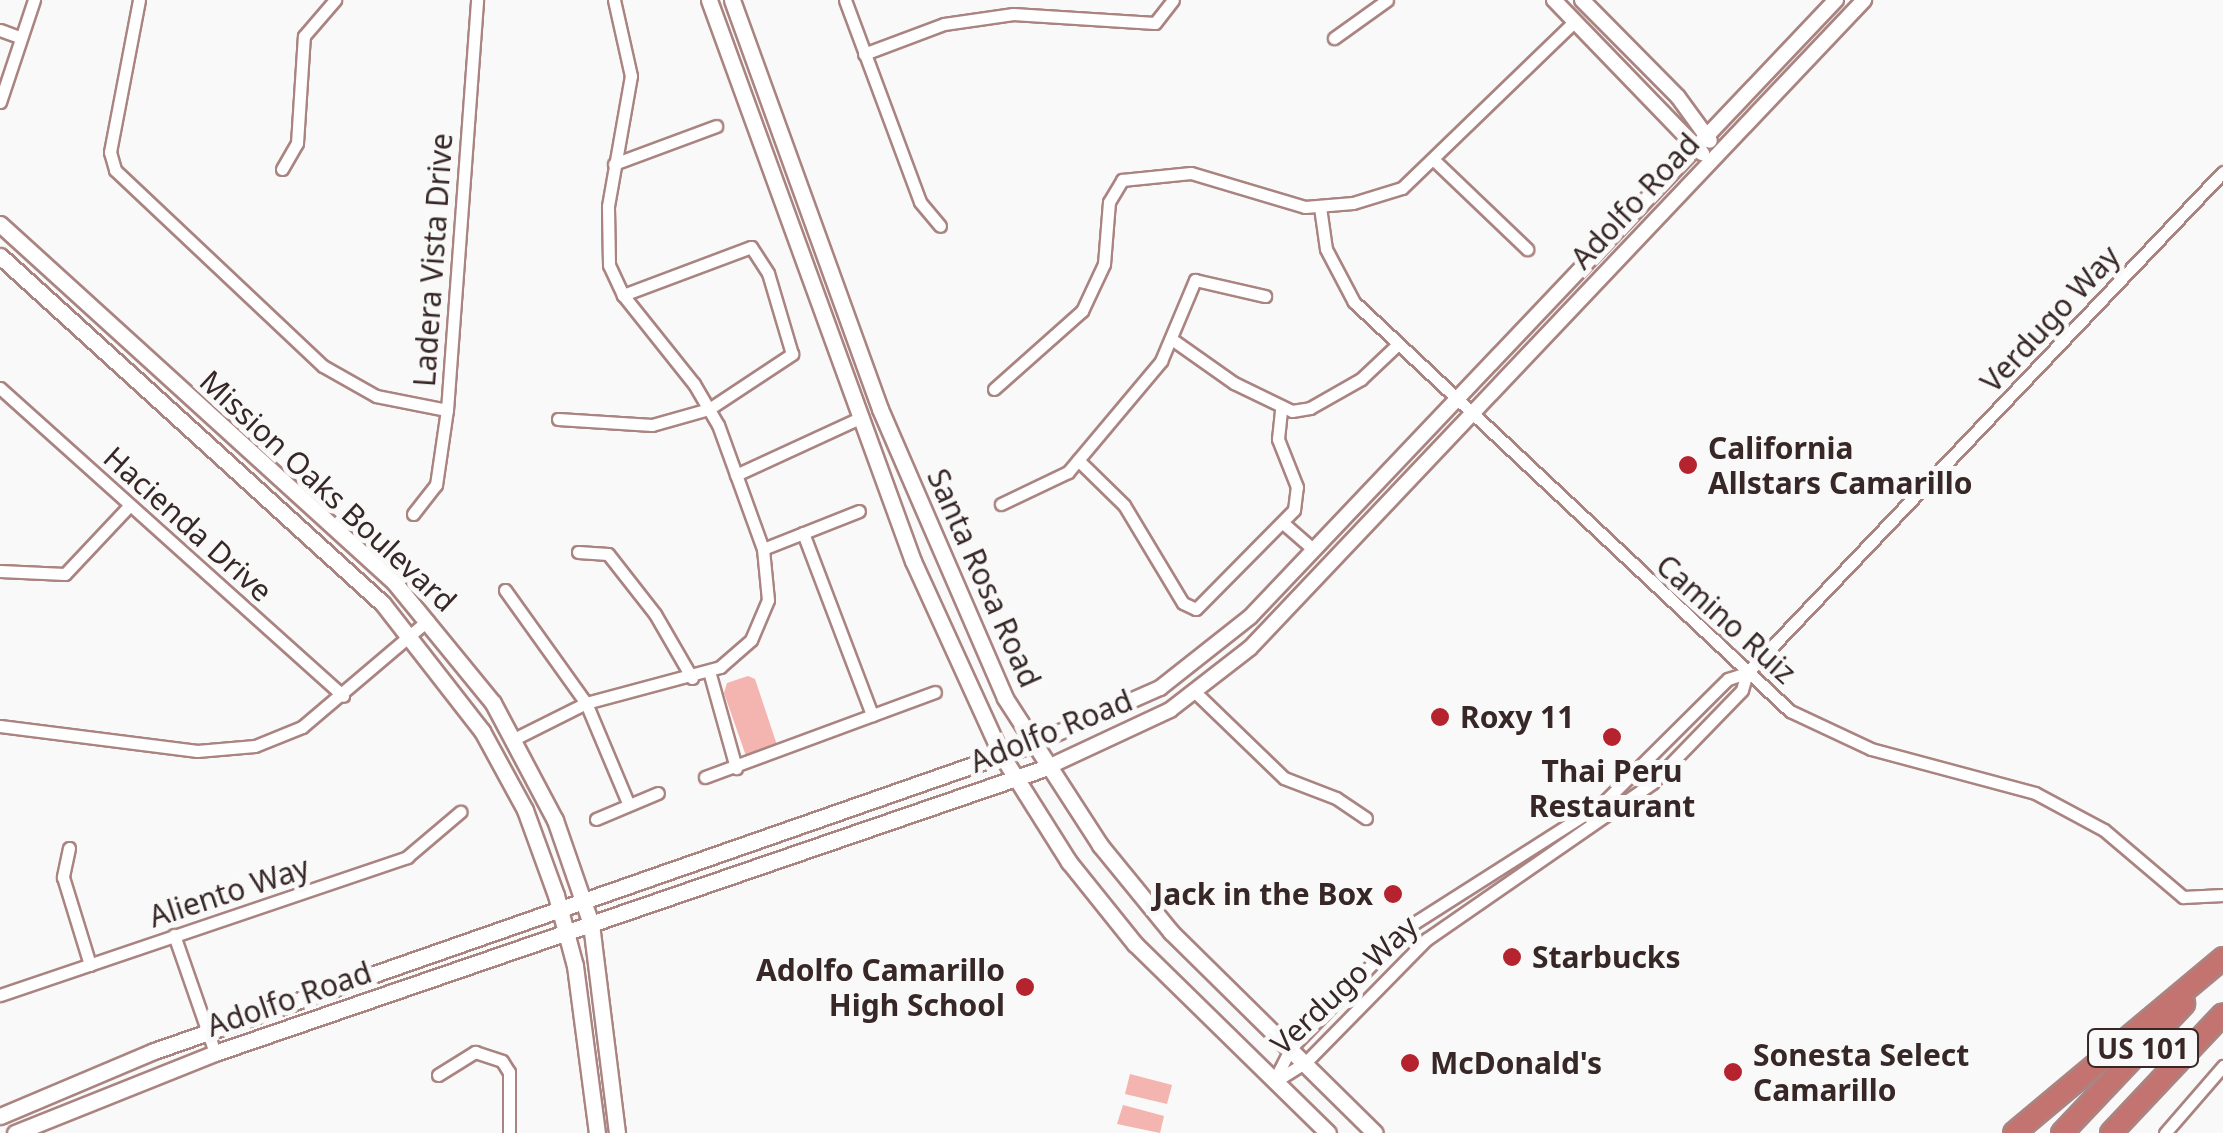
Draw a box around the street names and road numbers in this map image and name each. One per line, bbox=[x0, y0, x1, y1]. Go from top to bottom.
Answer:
street label: Adolfo Road bbox=[1563, 126, 1707, 276]
street label: Ladera Vista Drive bbox=[406, 132, 460, 388]
street label: Verdugo Way bbox=[1973, 238, 2127, 400]
street label: Mission Oaks Boulevard bbox=[193, 363, 463, 619]
street label: Hacienda Drive bbox=[96, 439, 280, 609]
street label: Santa Rosa Road bbox=[920, 463, 1048, 693]
street label: Camino Ruiz bbox=[1649, 547, 1803, 691]
street label: Adolfo Road bbox=[965, 682, 1137, 780]
street label: Aliento Way bbox=[144, 849, 314, 935]
street label: Verdugo Way bbox=[1263, 908, 1425, 1062]
street label: Adolfo Road bbox=[202, 954, 376, 1044]
road number: US 101 bbox=[2086, 1025, 2200, 1071]

